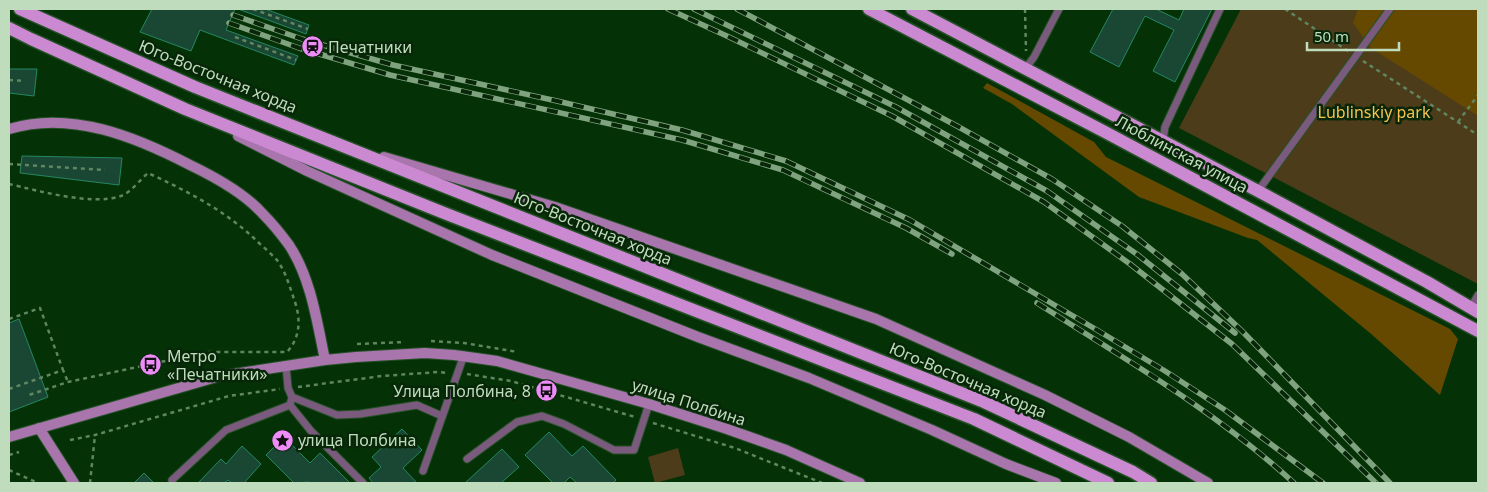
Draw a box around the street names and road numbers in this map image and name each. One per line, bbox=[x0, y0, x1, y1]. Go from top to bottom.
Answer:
street label: Юго-Восточная хорда bbox=[136, 34, 300, 118]
street label: Люблинская улица bbox=[1112, 110, 1252, 198]
street label: Юго-Восточная хорда bbox=[511, 186, 675, 270]
street label: Юго-Восточная хорда bbox=[886, 337, 1050, 423]
street label: улица Полбина bbox=[629, 373, 749, 431]

